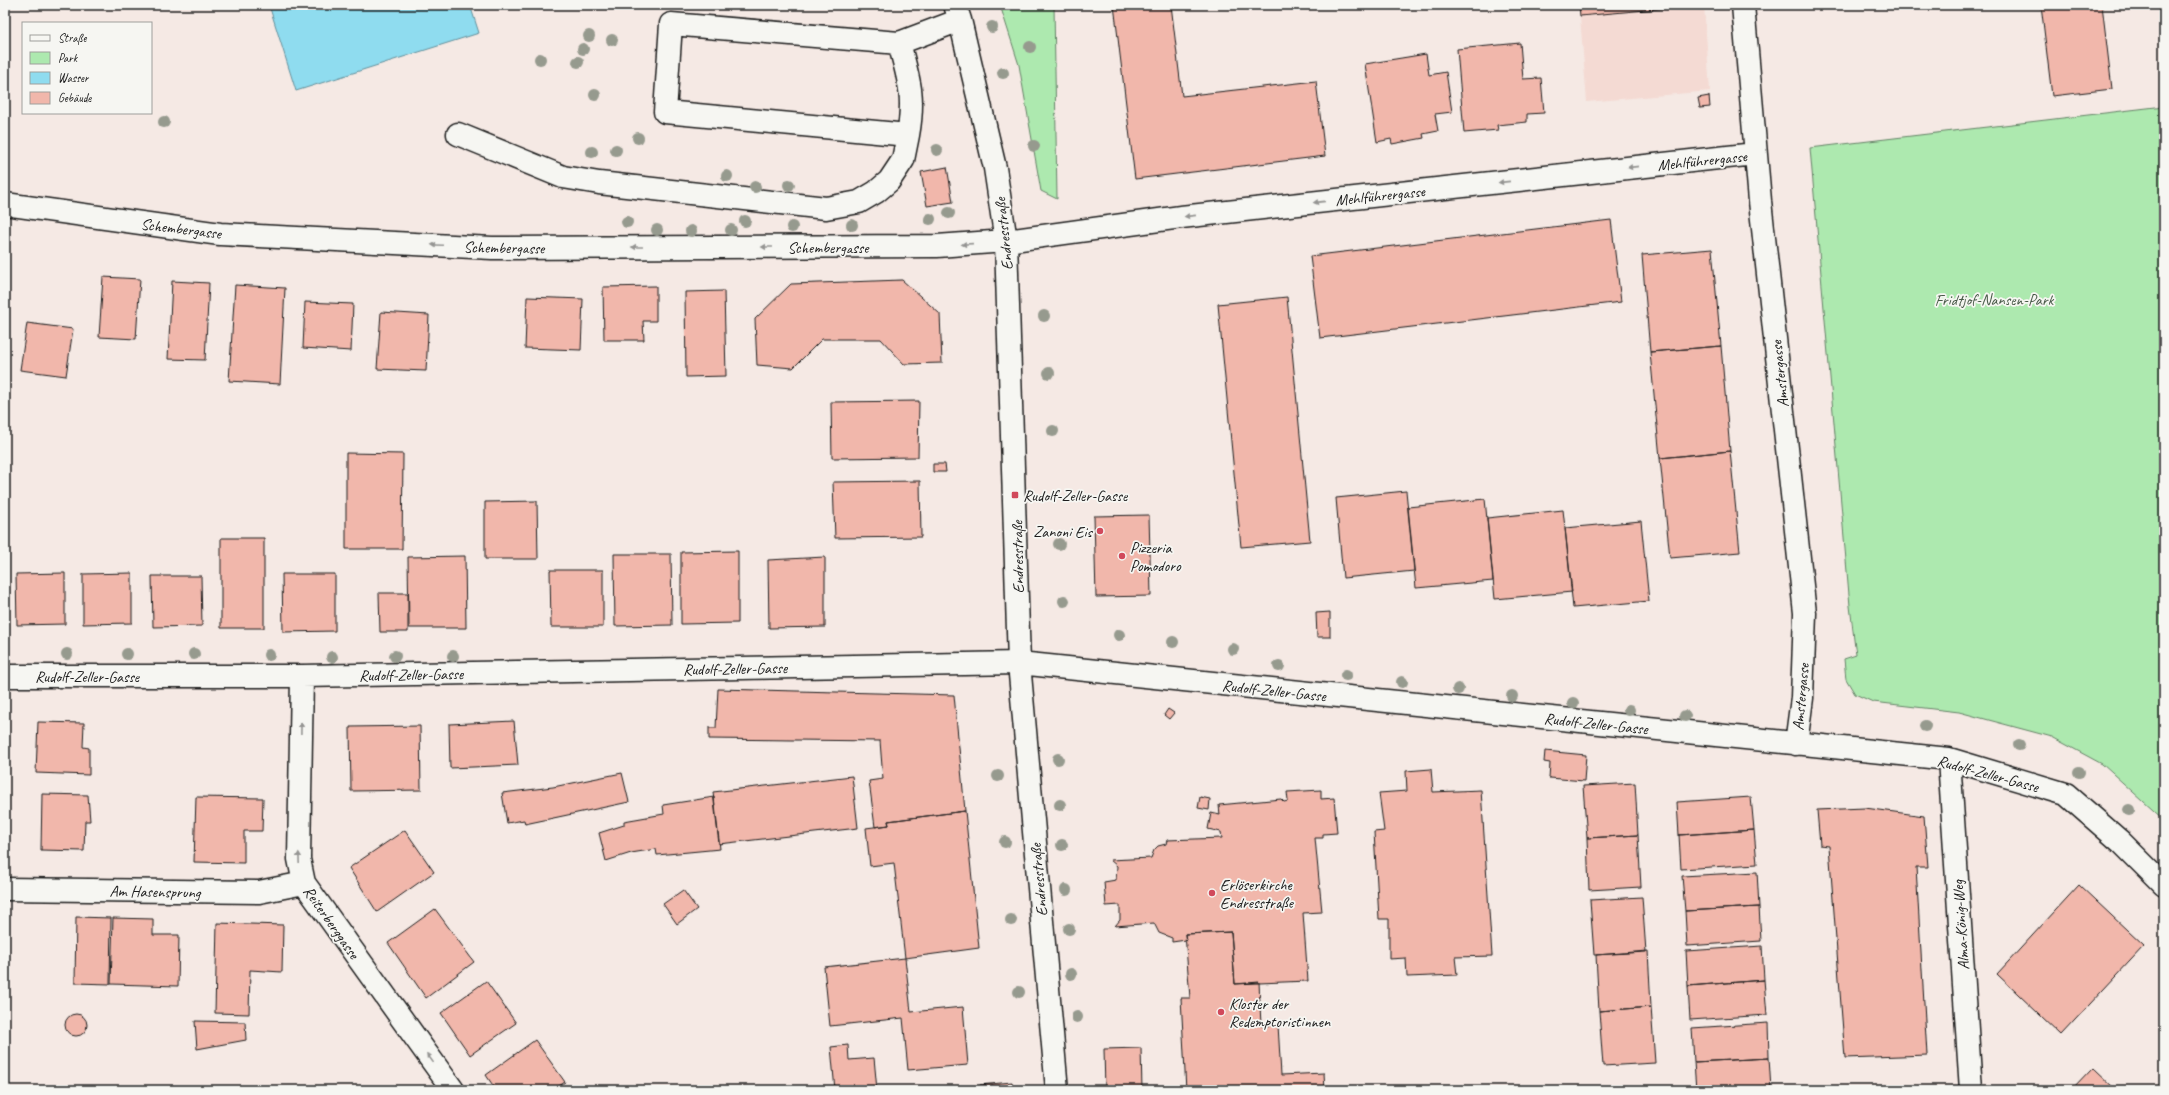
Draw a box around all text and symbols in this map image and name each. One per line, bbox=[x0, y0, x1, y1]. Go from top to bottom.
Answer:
legend bbox=[22, 22, 152, 114]
text: Straße bbox=[58, 30, 87, 46]
text: Park bbox=[58, 50, 79, 66]
text: Wasser bbox=[58, 70, 90, 86]
text: Gebäude bbox=[58, 90, 92, 106]
street label: Mehlführergasse bbox=[1656, 146, 1750, 176]
one-way arrow bbox=[1627, 164, 1639, 171]
one-way arrow bbox=[1498, 178, 1510, 185]
street label: Mehlführergasse bbox=[1334, 181, 1428, 211]
street label: Endresstraße bbox=[990, 195, 1018, 271]
one-way arrow bbox=[1313, 198, 1325, 205]
one-way arrow bbox=[1184, 213, 1196, 219]
street label: Schembergasse bbox=[140, 214, 224, 244]
street label: Schembergasse bbox=[463, 237, 546, 259]
street label: Schembergasse bbox=[788, 238, 870, 258]
one-way arrow bbox=[431, 241, 443, 248]
one-way arrow bbox=[961, 241, 973, 248]
one-way arrow bbox=[630, 244, 643, 250]
one-way arrow bbox=[760, 244, 773, 250]
park label: Fridtjof-Nansen-Park bbox=[1935, 290, 2054, 310]
street label: Amstergasse bbox=[1766, 338, 1793, 408]
place label: Rudolf-Zeller-Gasse bbox=[1023, 486, 1129, 506]
marker: Rudolf-Zeller-Gasse bbox=[1010, 490, 1020, 500]
street label: Endresstraße bbox=[1007, 519, 1029, 594]
place label: Zanoni Eis bbox=[1033, 522, 1094, 542]
marker: Zanoni Eis bbox=[1095, 526, 1105, 536]
place label: Pizzeria Pomodoro bbox=[1130, 538, 1182, 576]
marker: Pizzeria Pomodoro bbox=[1117, 551, 1127, 561]
street label: Rudolf-Zeller-Gasse bbox=[683, 658, 789, 680]
street label: Amstergasse bbox=[1788, 661, 1814, 731]
street label: Rudolf-Zeller-Gasse bbox=[359, 664, 465, 686]
street label: Rudolf-Zeller-Gasse bbox=[35, 667, 141, 687]
street label: Rudolf-Zeller-Gasse bbox=[1221, 676, 1328, 707]
street label: Rudolf-Zeller-Gasse bbox=[1543, 709, 1650, 740]
one-way arrow bbox=[298, 721, 304, 734]
street label: Rudolf-Zeller-Gasse bbox=[1935, 751, 2042, 798]
street label: Endresstraße bbox=[1026, 841, 1052, 917]
one-way arrow bbox=[296, 851, 302, 864]
place label: Erlöserkirche Endresstraße bbox=[1220, 875, 1295, 913]
street label: Alma-König-Weg bbox=[1948, 878, 1974, 971]
street label: Am Hasensprung bbox=[109, 881, 202, 903]
street label: Reiterberggasse bbox=[299, 882, 365, 964]
marker: Erlöserkirche Endresstraße bbox=[1207, 888, 1217, 898]
place label: Kloster der Redemptoristinnen bbox=[1229, 994, 1331, 1032]
marker: Kloster der Redemptoristinnen bbox=[1216, 1007, 1226, 1017]
one-way arrow bbox=[426, 1053, 434, 1064]

